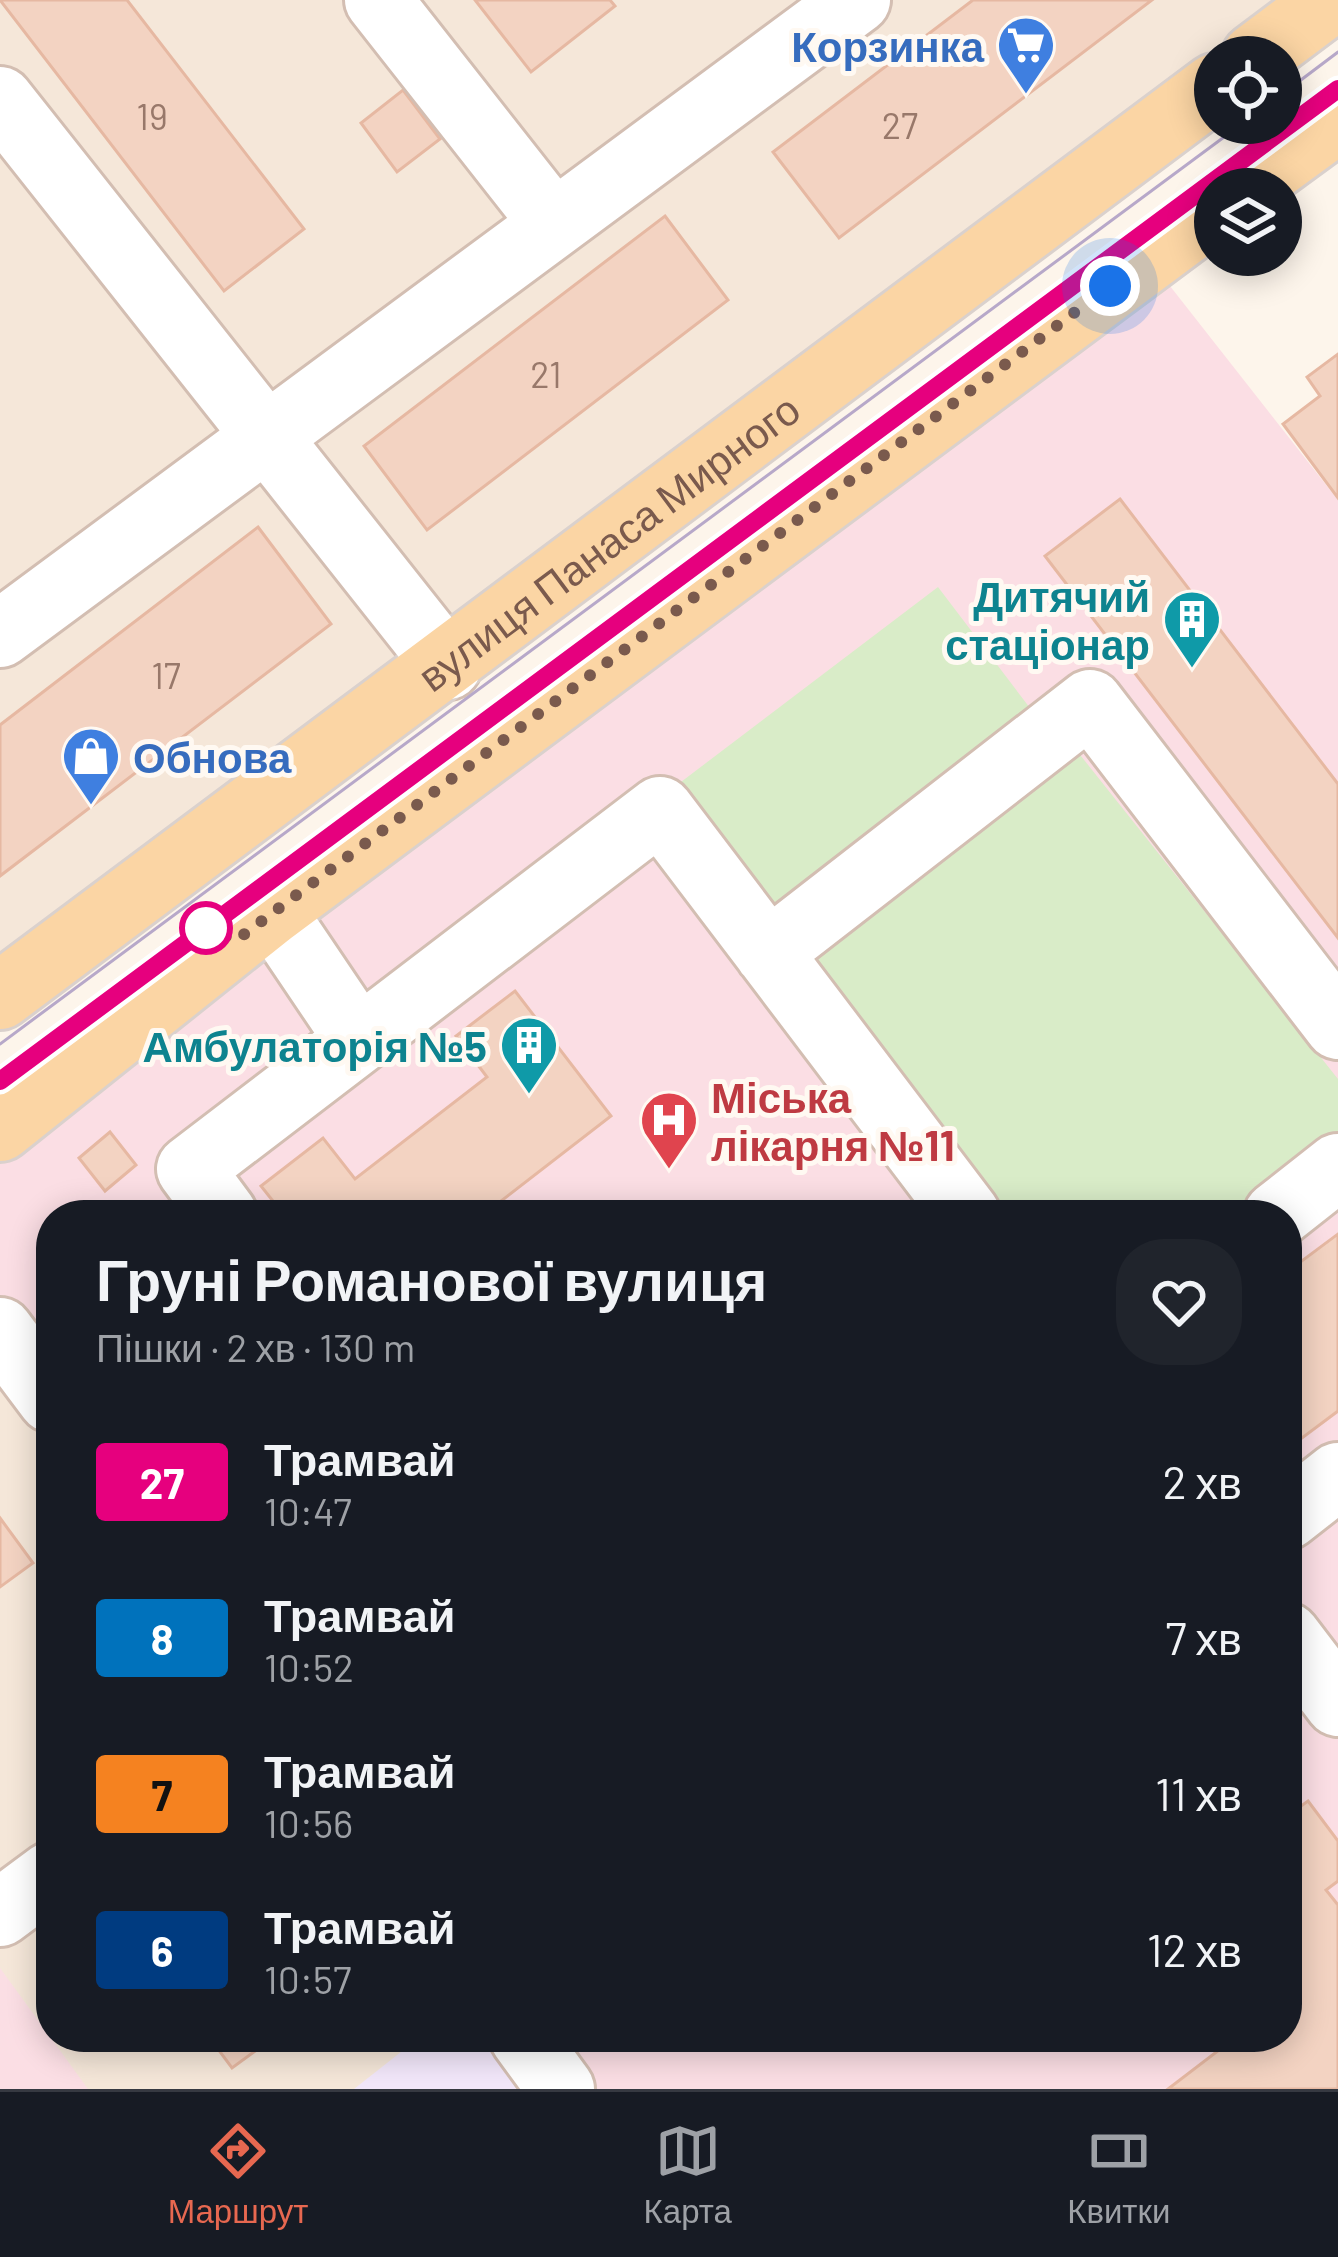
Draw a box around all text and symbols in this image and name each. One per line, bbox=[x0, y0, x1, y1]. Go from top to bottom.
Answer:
supermarket icon: Корзинка bbox=[995, 14, 1057, 96]
place label: Корзинка bbox=[791, 20, 985, 71]
map controls bbox=[1194, 36, 1302, 276]
button: locate bbox=[1194, 36, 1302, 144]
house number: 19 bbox=[136, 94, 168, 137]
house number: 27 bbox=[882, 103, 918, 146]
button: layers bbox=[1194, 168, 1302, 276]
your location bbox=[1080, 256, 1140, 316]
house number: 21 bbox=[530, 352, 562, 395]
street label: вулиця Панаса Мирного bbox=[407, 382, 808, 700]
place label: Дитячий стаціонар bbox=[945, 570, 1150, 669]
building icon: Дитячий стаціонар bbox=[1161, 588, 1223, 670]
house number: 17 bbox=[151, 653, 181, 696]
shop icon: Обнова bbox=[60, 725, 122, 807]
place label: Обнова bbox=[133, 731, 292, 781]
unlabelled marker bbox=[181, 903, 231, 953]
building icon: Амбулаторія №5 bbox=[498, 1014, 560, 1096]
place label: Амбулаторія №5 bbox=[143, 1020, 487, 1071]
place label: Міська лікарня №11 bbox=[711, 1071, 955, 1170]
hospital icon: Міська лікарня №11 bbox=[638, 1089, 700, 1171]
button: heart bbox=[1116, 1239, 1242, 1365]
text: Груні Романової вулиця bbox=[96, 1244, 767, 1312]
text: Пішки · 2 хв · 130 m bbox=[96, 1323, 415, 1370]
text: Трамвай bbox=[264, 1431, 455, 1485]
text: 2 хв bbox=[1162, 1454, 1242, 1508]
text: 27 bbox=[140, 1457, 184, 1507]
text: 10:47 bbox=[264, 1487, 352, 1534]
text: Трамвай bbox=[264, 1587, 455, 1641]
text: 7 хв bbox=[1165, 1610, 1242, 1664]
text: 8 bbox=[151, 1613, 173, 1663]
text: 10:52 bbox=[264, 1643, 354, 1690]
text: Трамвай bbox=[264, 1743, 455, 1797]
text: 11 хв bbox=[1155, 1766, 1242, 1820]
text: 7 bbox=[152, 1769, 172, 1819]
text: 10:56 bbox=[264, 1799, 353, 1846]
text: Трамвай bbox=[264, 1899, 455, 1953]
text: 12 хв bbox=[1147, 1922, 1242, 1976]
text: 6 bbox=[151, 1925, 173, 1975]
text: 10:57 bbox=[264, 1955, 351, 2002]
tab: Маршрут bbox=[168, 2118, 308, 2231]
tab: Карта bbox=[644, 2118, 732, 2231]
tab: Квитки bbox=[1067, 2118, 1170, 2231]

